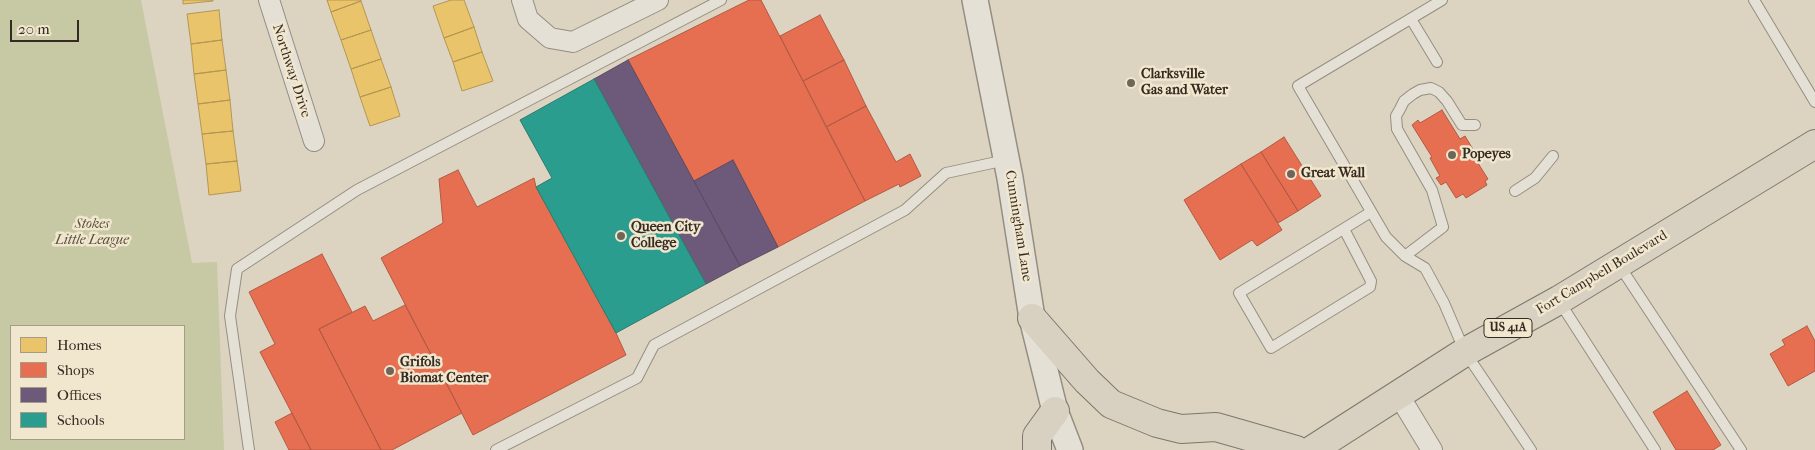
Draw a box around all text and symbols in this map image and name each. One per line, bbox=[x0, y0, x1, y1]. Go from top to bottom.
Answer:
scale bar bbox=[12, 10, 81, 42]
text: 20 m bbox=[18, 20, 50, 38]
street label: Northway Drive bbox=[268, 22, 314, 120]
place label: Clarksville Gas and Water bbox=[1141, 67, 1228, 100]
marker: Clarksville Gas and Water bbox=[1125, 77, 1137, 89]
place label: Popeyes bbox=[1462, 147, 1511, 163]
marker: Popeyes bbox=[1446, 149, 1458, 161]
place label: Great Wall bbox=[1301, 166, 1365, 182]
marker: Great Wall bbox=[1285, 168, 1297, 180]
street label: Cunningham Lane bbox=[1001, 169, 1035, 283]
park label: Stokes Little League bbox=[55, 217, 129, 250]
place label: Queen City College bbox=[631, 220, 700, 252]
street label: Fort Campbell Boulevard bbox=[1533, 227, 1671, 319]
marker: Queen City College bbox=[615, 230, 627, 242]
road number: US 41A bbox=[1484, 318, 1532, 338]
legend bbox=[10, 325, 185, 440]
text: Homes bbox=[57, 336, 102, 354]
place label: Grifols Biomat Center bbox=[400, 355, 489, 388]
text: Shops bbox=[57, 361, 94, 379]
marker: Grifols Biomat Center bbox=[384, 365, 396, 377]
text: Offices bbox=[57, 386, 102, 404]
text: Schools bbox=[57, 411, 104, 429]

